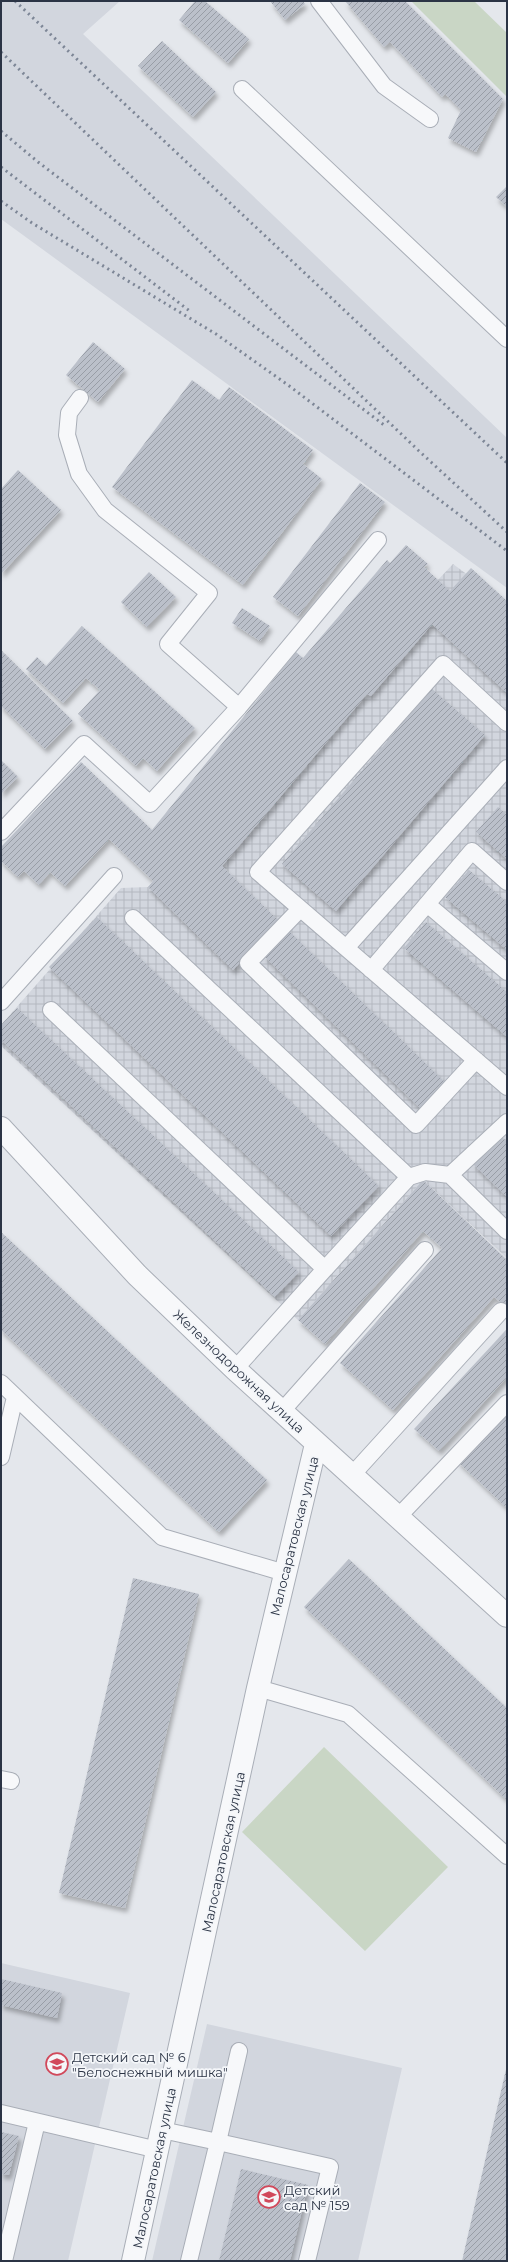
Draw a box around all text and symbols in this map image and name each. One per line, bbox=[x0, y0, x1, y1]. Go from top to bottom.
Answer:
street label: Железнодорожная улица bbox=[170, 1306, 308, 1436]
street label: Малосаратовская улица bbox=[266, 1454, 322, 1618]
street label: Малосаратовская улица bbox=[198, 1770, 248, 1934]
place label: Детский сад № 6 "Белоснежный мишка" bbox=[72, 2049, 228, 2080]
school or university icon: Детский сад № 6 "Белоснежный мишка" bbox=[44, 2051, 70, 2077]
street label: Малосаратовская улица bbox=[129, 2086, 179, 2250]
place label: Детский сад № 159 bbox=[284, 2182, 350, 2213]
school or university icon: Детский сад № 159 bbox=[256, 2184, 282, 2210]

